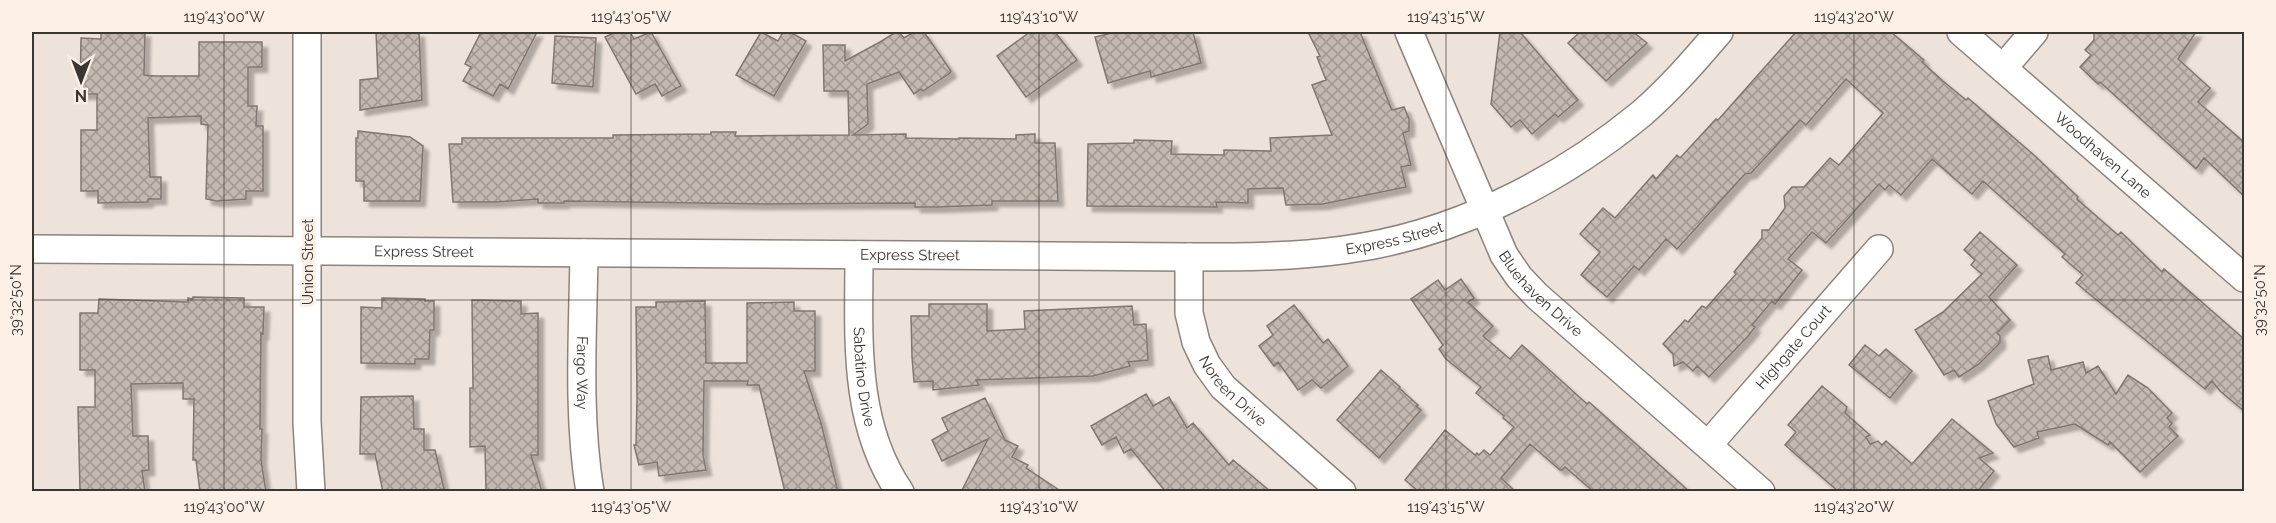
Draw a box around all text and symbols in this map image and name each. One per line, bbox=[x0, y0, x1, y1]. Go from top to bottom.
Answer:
text: 119°43'00"W bbox=[183, 8, 265, 26]
text: 119°43'05"W bbox=[591, 8, 671, 26]
text: 119°43'10"W bbox=[1000, 8, 1079, 26]
text: 119°43'15"W bbox=[1407, 8, 1485, 26]
text: 119°43'20"W bbox=[1814, 8, 1894, 26]
north arrow bbox=[51, 51, 111, 111]
text: N bbox=[75, 86, 87, 105]
street label: Woodhaven Lane bbox=[2051, 108, 2155, 202]
street label: Express Street bbox=[1344, 218, 1446, 259]
street label: Union Street bbox=[299, 219, 317, 305]
street label: Express Street bbox=[374, 242, 474, 261]
street label: Express Street bbox=[860, 246, 960, 264]
street label: Bluehaven Drive bbox=[1495, 247, 1586, 341]
text: 39°32'50"N bbox=[7, 264, 25, 336]
text: 39°32'50"N bbox=[2251, 264, 2269, 336]
street label: Highgate Court bbox=[1752, 301, 1835, 393]
street label: Sabatino Drive bbox=[850, 327, 879, 429]
street label: Fargo Way bbox=[573, 336, 591, 410]
street label: Noreen Drive bbox=[1195, 353, 1270, 430]
text: 119°43'00"W bbox=[183, 498, 265, 516]
text: 119°43'05"W bbox=[591, 498, 671, 516]
text: 119°43'10"W bbox=[1000, 498, 1079, 516]
text: 119°43'15"W bbox=[1407, 498, 1485, 516]
text: 119°43'20"W bbox=[1814, 498, 1894, 516]

